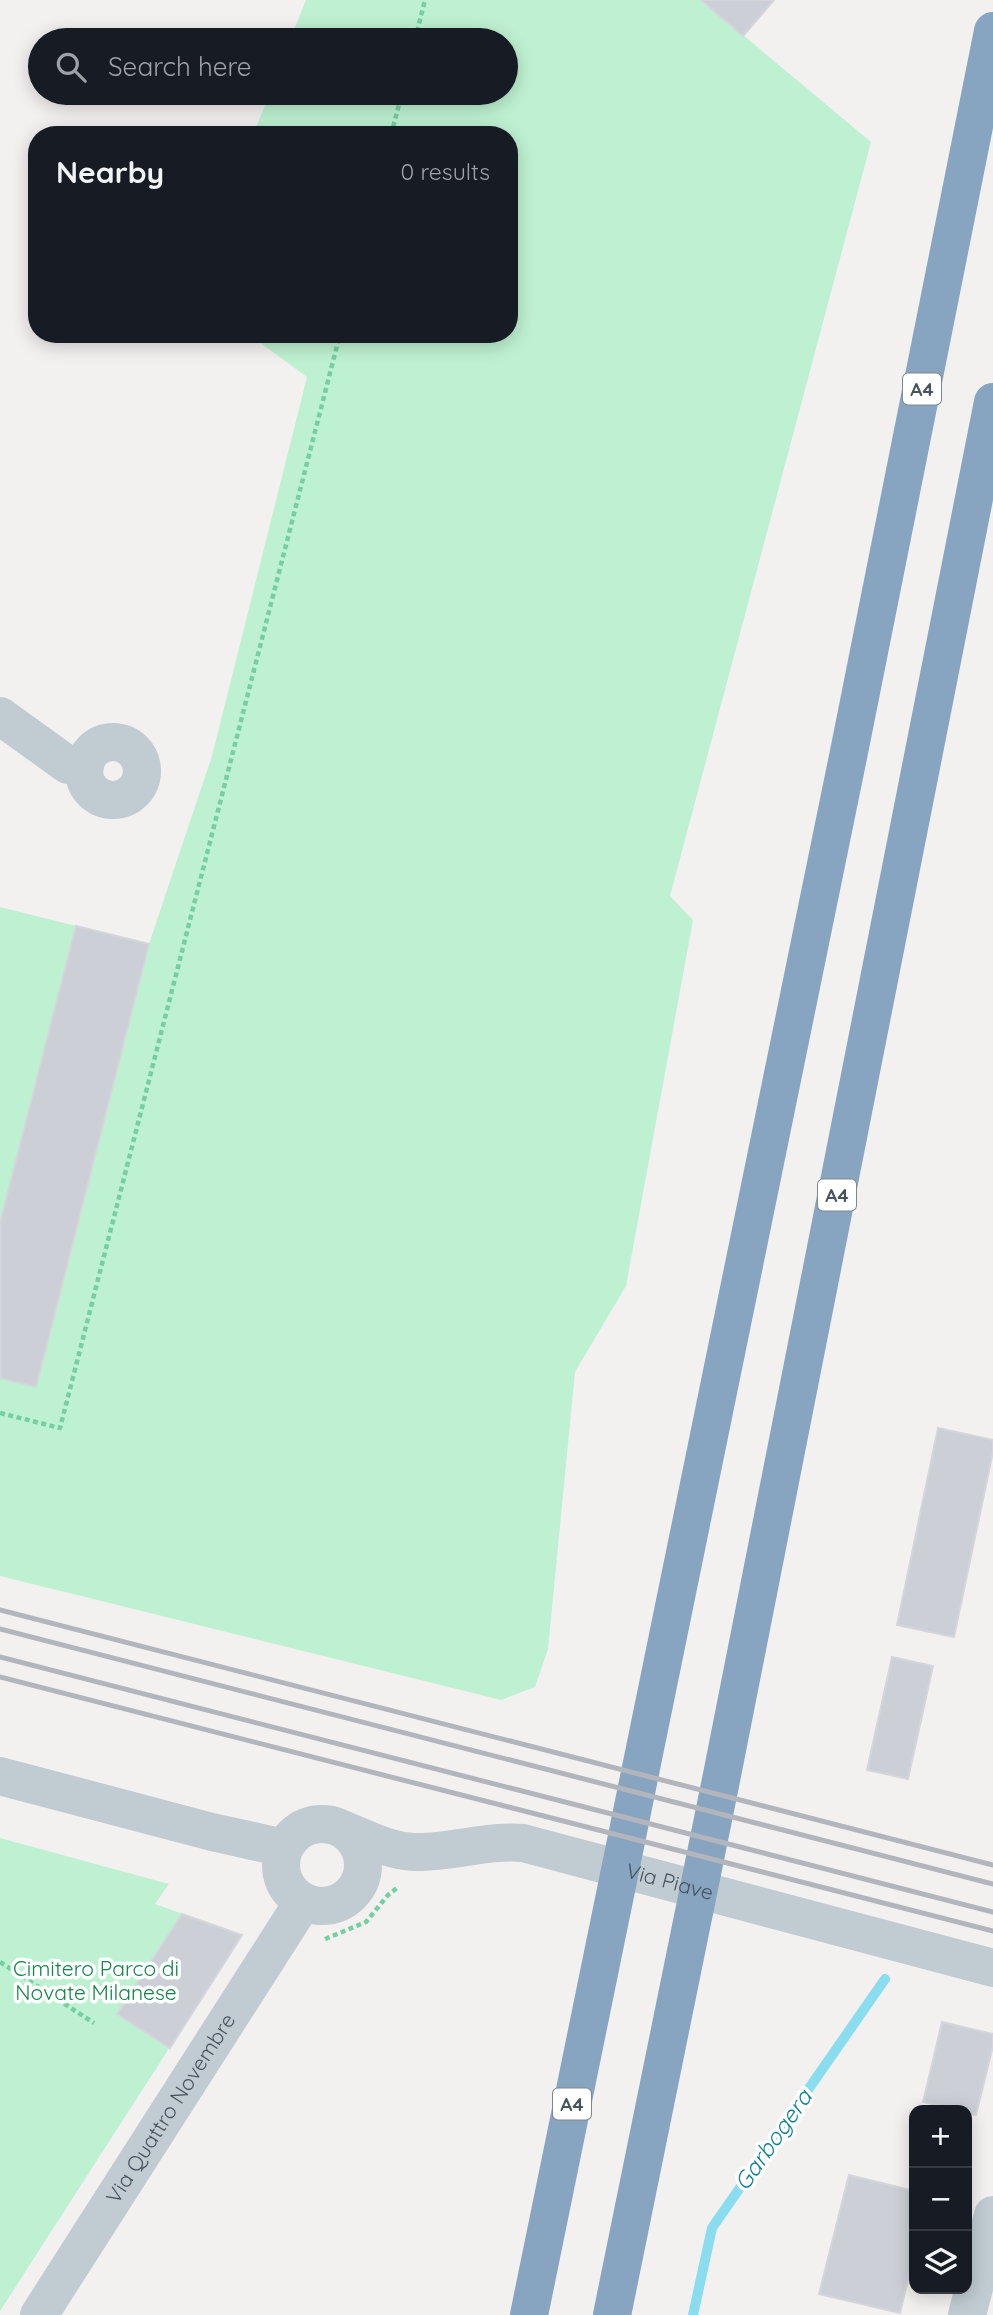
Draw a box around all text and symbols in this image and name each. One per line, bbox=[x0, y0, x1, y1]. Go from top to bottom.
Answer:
search box bbox=[28, 28, 518, 105]
icon: search bbox=[52, 48, 90, 86]
text: Search here bbox=[108, 50, 252, 83]
text: Nearby bbox=[56, 153, 164, 191]
text: 0 results bbox=[401, 157, 490, 186]
road number: A4 bbox=[903, 374, 941, 404]
road number: A4 bbox=[818, 1180, 856, 1210]
street label: Via Piave bbox=[623, 1857, 716, 1905]
park label: Cimitero Parco di Novate Milanese bbox=[13, 1955, 179, 2005]
street label: Via Quattro Novembre bbox=[100, 2008, 240, 2208]
water label: Garbogera bbox=[727, 2083, 818, 2196]
road number: A4 bbox=[553, 2088, 591, 2120]
map controls bbox=[909, 2105, 972, 2294]
button: + bbox=[909, 2105, 972, 2168]
button: − bbox=[909, 2168, 972, 2231]
button: layers bbox=[909, 2231, 972, 2294]

